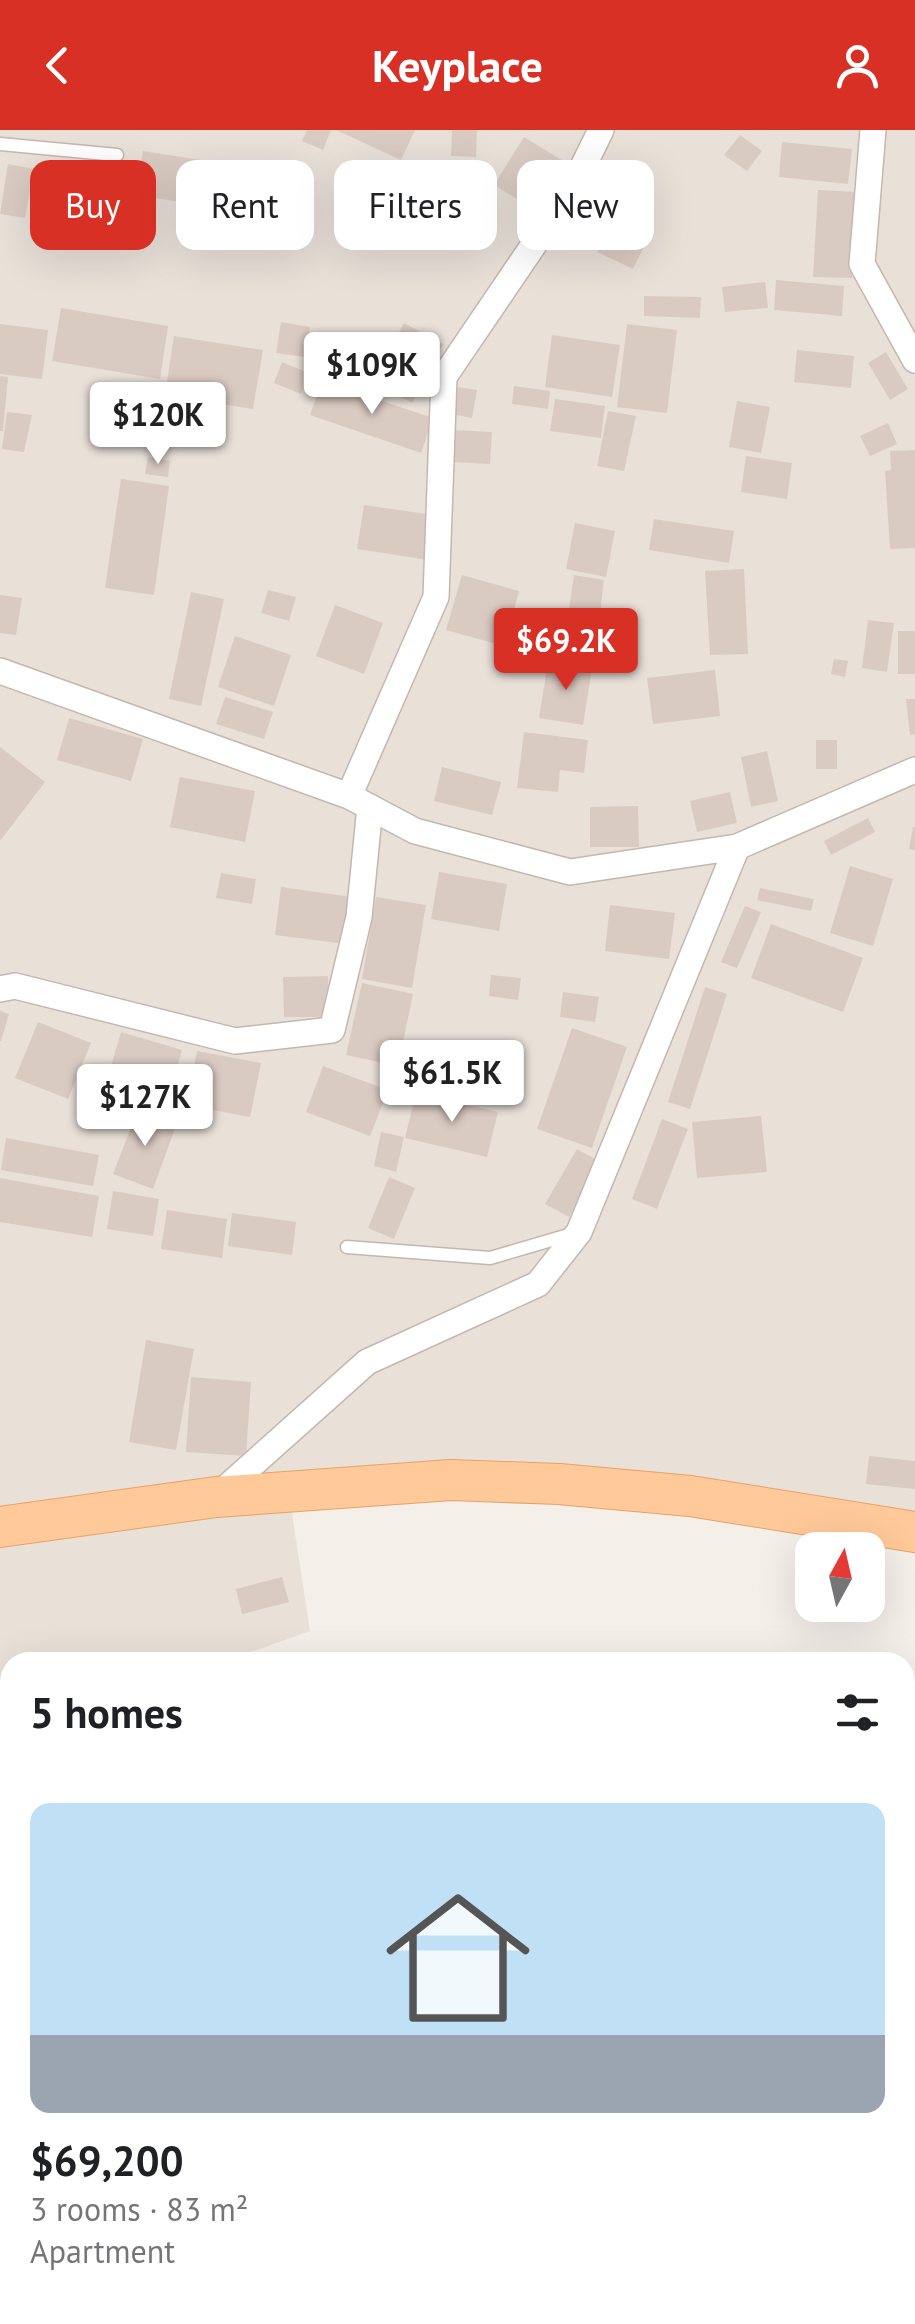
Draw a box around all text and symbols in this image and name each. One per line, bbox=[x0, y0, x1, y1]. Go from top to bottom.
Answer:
text: Keyplace bbox=[372, 36, 543, 94]
icon: back bbox=[30, 38, 85, 93]
icon: person bbox=[830, 38, 885, 93]
chip: Buy bbox=[30, 160, 156, 250]
chip: Rent bbox=[176, 160, 314, 250]
chip: Filters bbox=[334, 160, 497, 250]
chip: New bbox=[517, 160, 654, 250]
pin: $109K bbox=[302, 332, 442, 417]
text: $109K bbox=[326, 343, 418, 385]
pin: $120K bbox=[88, 382, 228, 467]
text: $120K bbox=[112, 393, 204, 435]
pin: $69.2K bbox=[485, 608, 647, 693]
text: $69.2K bbox=[516, 619, 616, 661]
pin: $61.5K bbox=[371, 1040, 533, 1125]
text: $61.5K bbox=[402, 1051, 502, 1093]
pin: $127K bbox=[75, 1064, 215, 1149]
text: $127K bbox=[99, 1075, 191, 1117]
north arrow bbox=[795, 1532, 885, 1622]
map controls bbox=[795, 1532, 885, 1622]
text: 5 homes bbox=[30, 1685, 183, 1740]
icon: filters bbox=[830, 1685, 885, 1740]
icon: home bbox=[368, 1868, 548, 2048]
text: $69,200 bbox=[30, 2133, 183, 2188]
text: 3 rooms · 83 m² bbox=[30, 2188, 248, 2230]
text: Apartment bbox=[30, 2230, 175, 2272]

